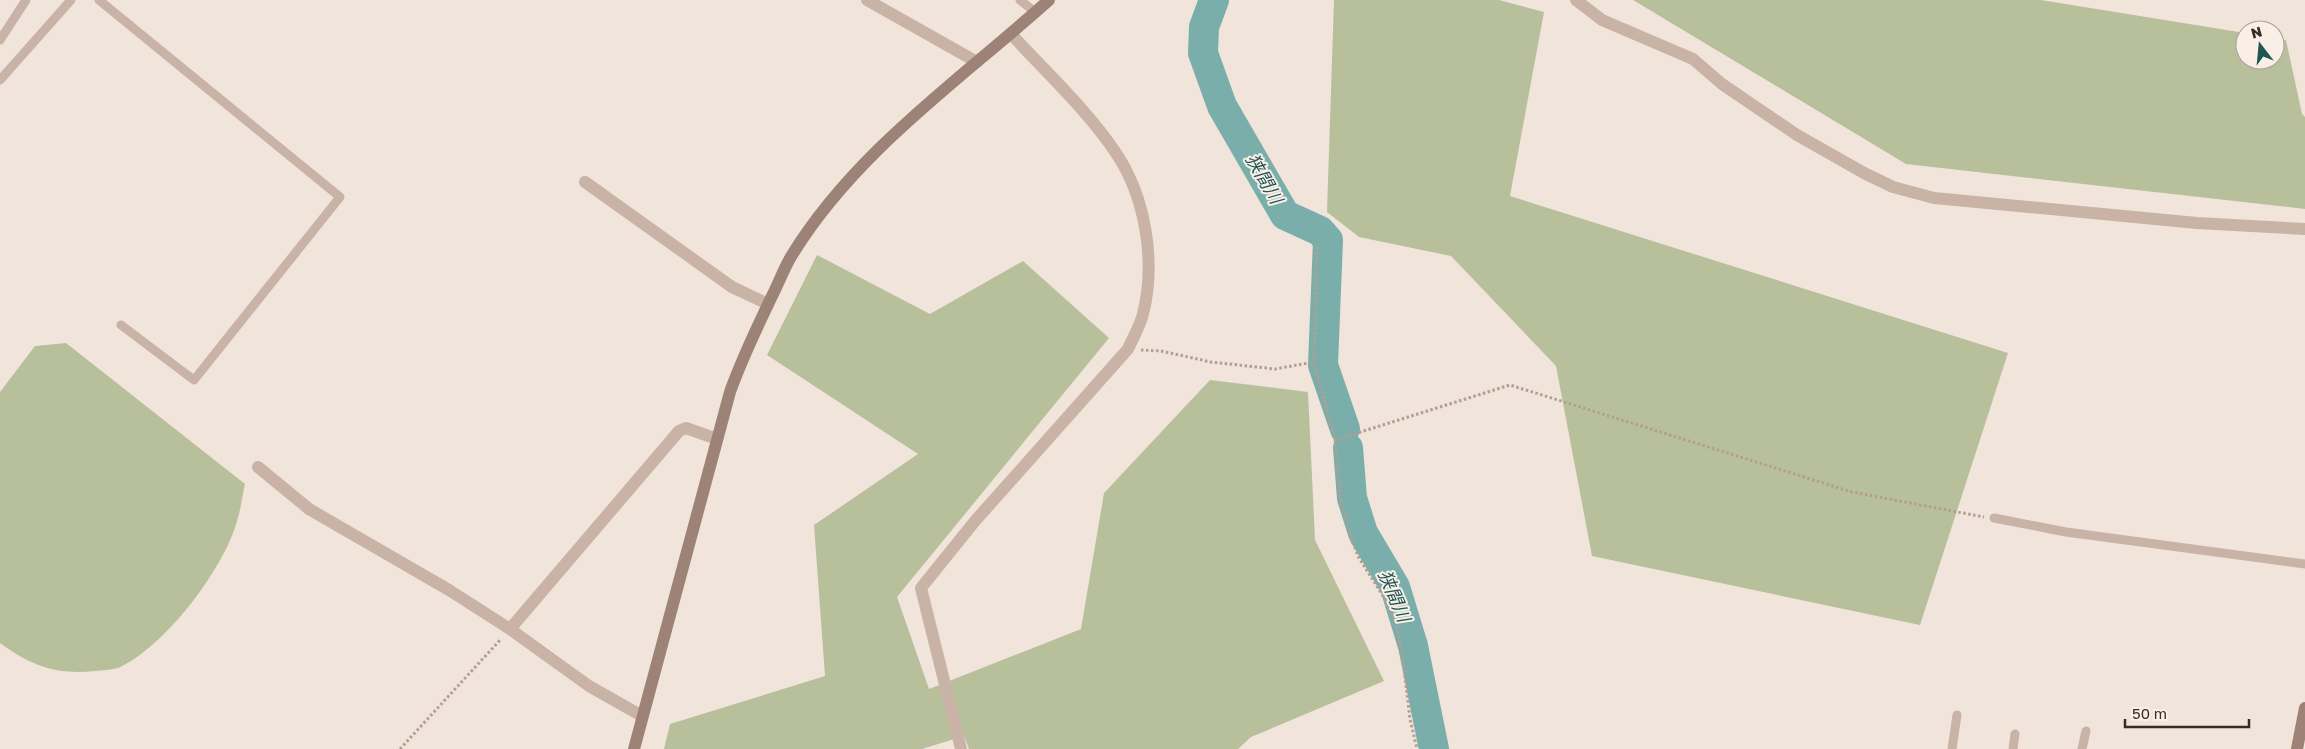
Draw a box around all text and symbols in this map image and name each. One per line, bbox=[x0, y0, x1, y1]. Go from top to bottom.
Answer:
north arrow bbox=[2235, 20, 2285, 70]
text: N bbox=[2249, 22, 2264, 42]
water label: 狭間川 bbox=[1242, 150, 1289, 209]
water label: 狭間川 bbox=[1374, 566, 1416, 627]
scale bar bbox=[2125, 696, 2249, 728]
text: 50 m bbox=[2132, 704, 2167, 722]

